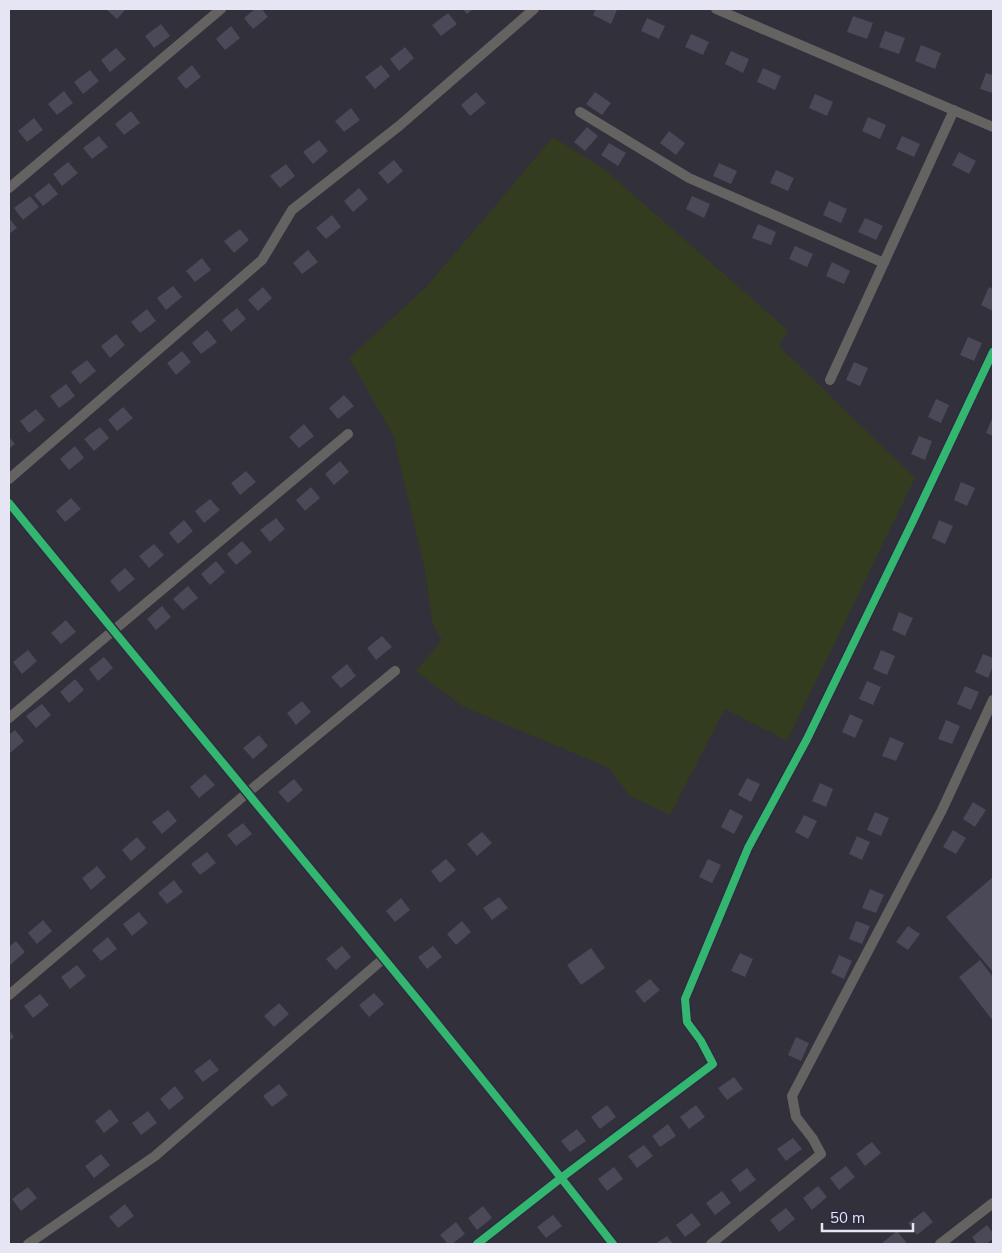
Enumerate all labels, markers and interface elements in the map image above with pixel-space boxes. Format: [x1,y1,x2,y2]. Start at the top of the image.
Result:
scale bar [822,1200,913,1232]
text: 50 m [830,1208,865,1227]

